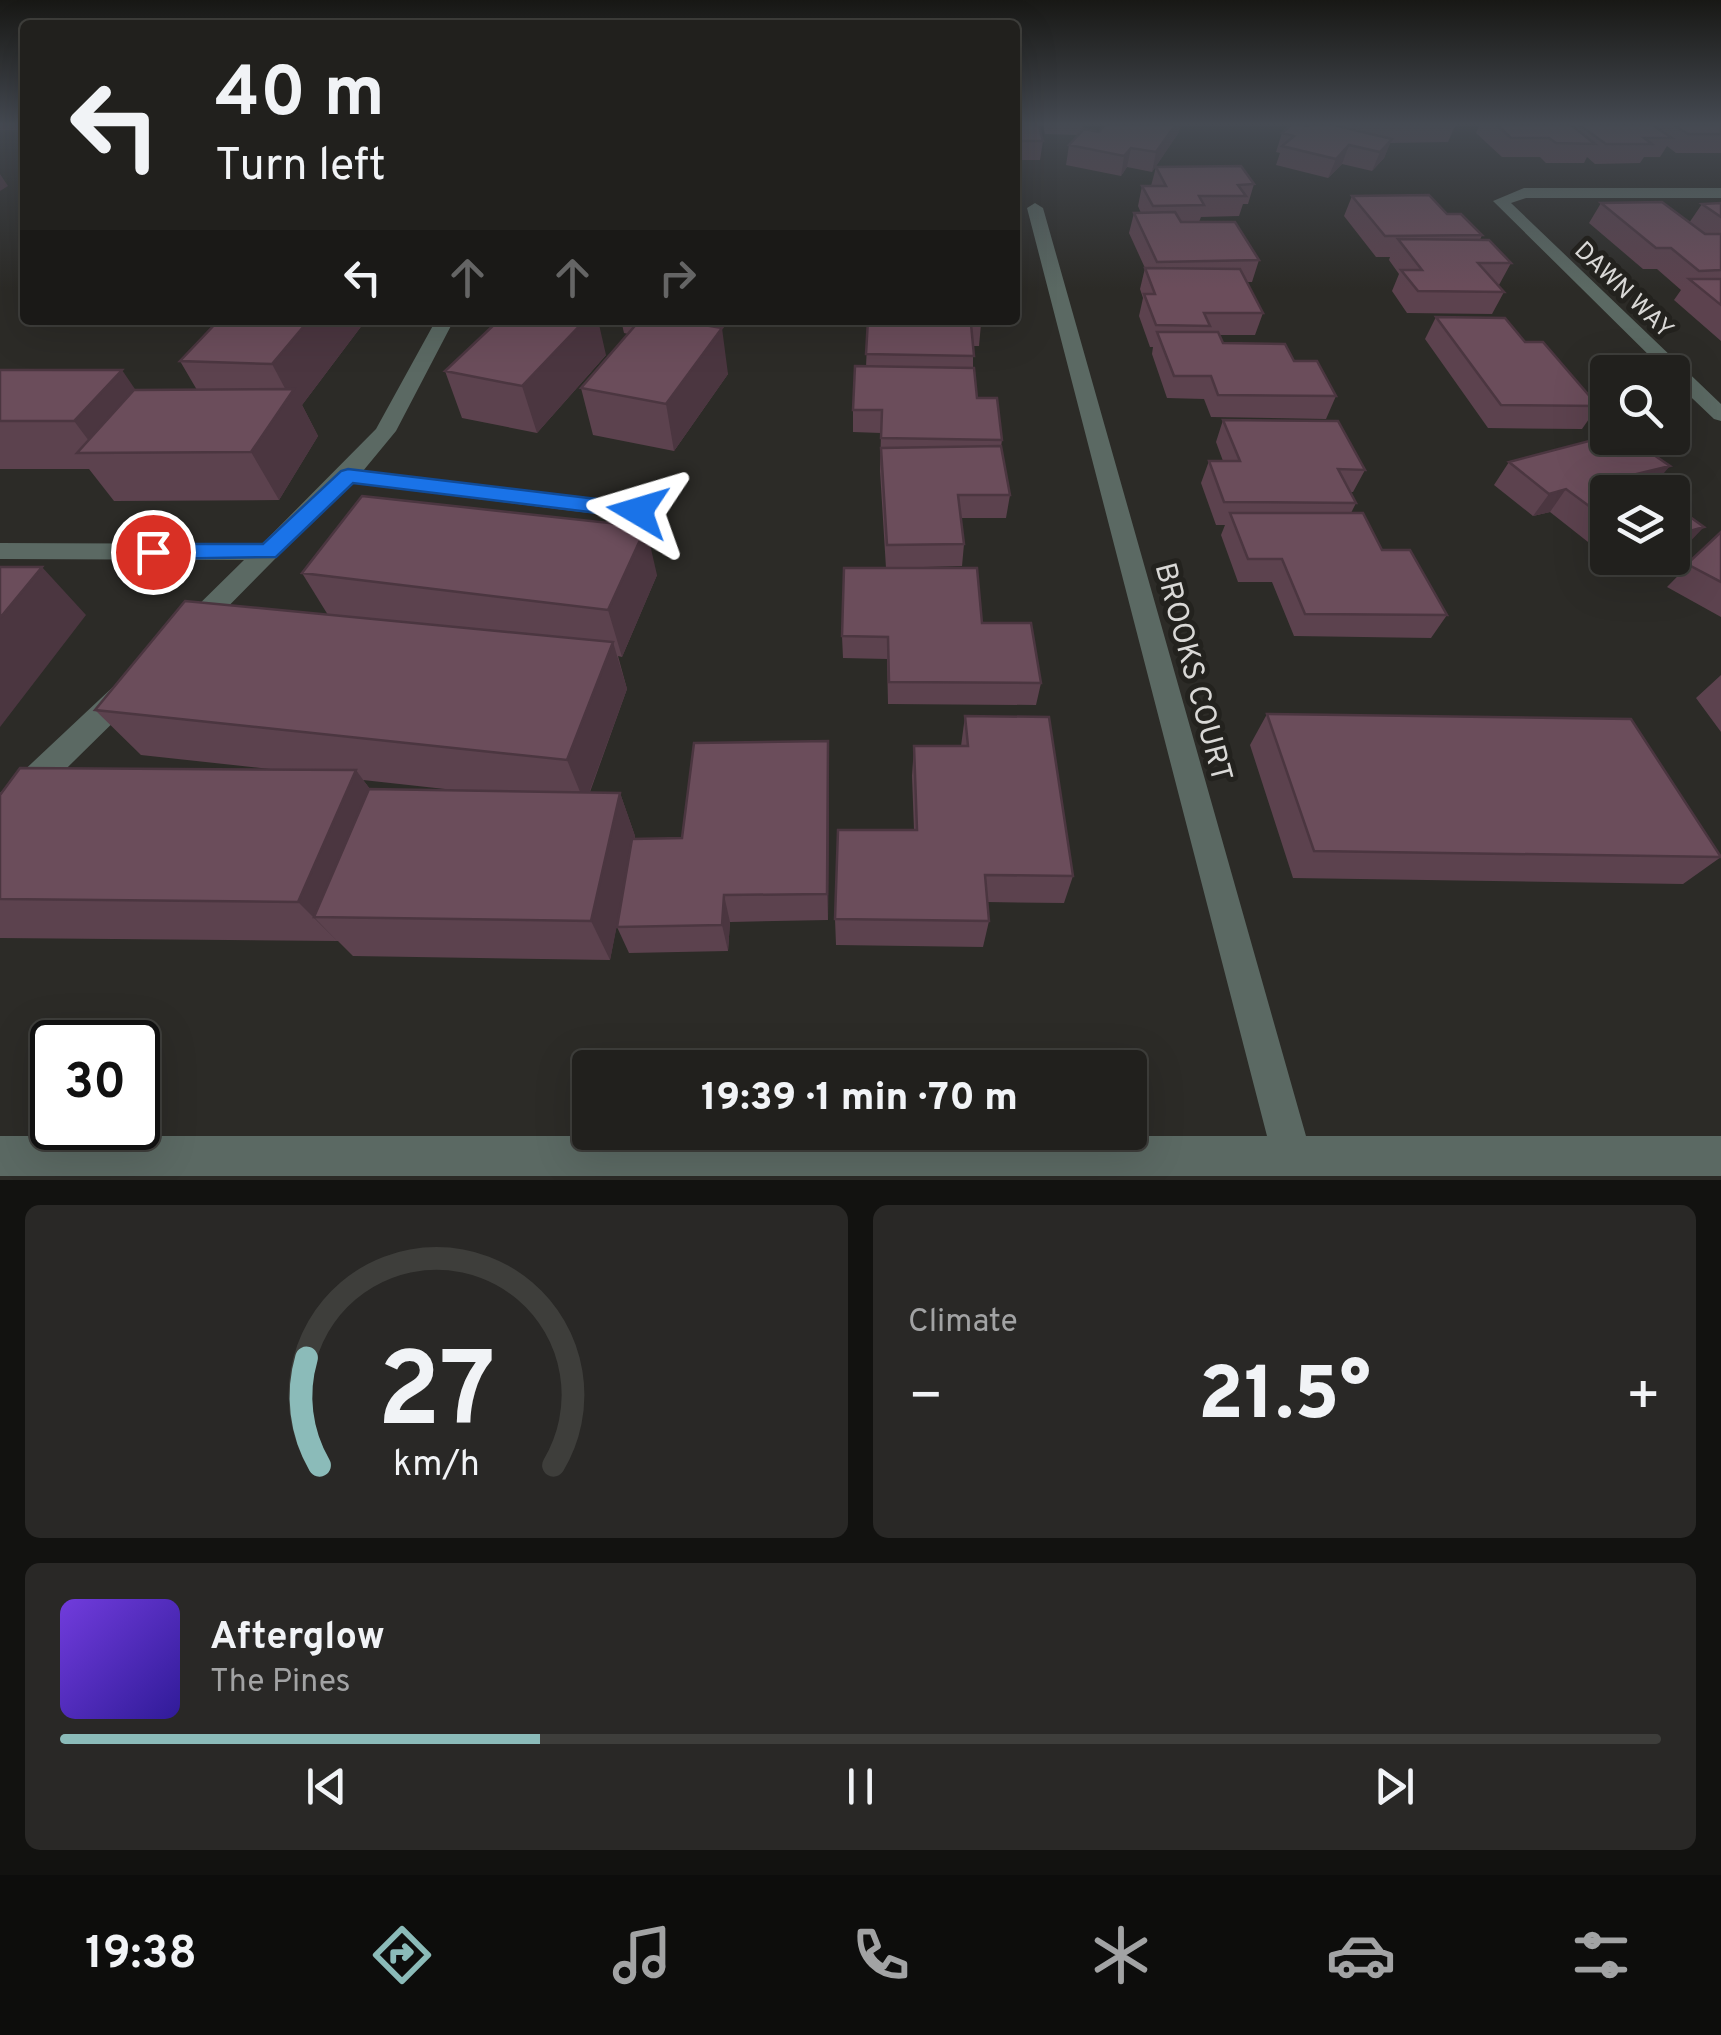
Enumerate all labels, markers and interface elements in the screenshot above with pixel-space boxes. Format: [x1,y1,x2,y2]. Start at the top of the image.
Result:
text: 40 m [215,52,385,141]
icon: left [50,60,180,190]
text: Turn left [215,139,386,196]
street label: DAWN WAY [1566,236,1679,347]
icon: left [335,250,390,305]
icon: ahead [440,250,495,305]
icon: ahead [545,250,600,305]
icon: right [650,250,705,305]
map controls [1590,355,1690,575]
button: search [1590,355,1690,455]
position arrow [586,459,690,563]
button: layers [1590,475,1690,575]
pin [111,510,196,595]
icon: arrive [126,525,181,580]
street label: BROOKS COURT [1145,559,1239,786]
speed limit sign: 30 [30,1020,160,1150]
text: 19:39 · 1 min · 70 m [701,1075,1018,1124]
text: Climate [908,1303,1018,1343]
text: 27 [377,1331,496,1463]
text: 21.5° [1198,1351,1371,1446]
text: − [908,1364,943,1434]
text: + [1626,1364,1661,1434]
text: km/h [393,1443,480,1489]
text: Afterglow [210,1614,385,1663]
text: The Pines [210,1663,351,1703]
icon: previous [299,1759,354,1814]
icon: pause [833,1759,888,1814]
icon: next [1367,1759,1422,1814]
icon: directions [367,1920,437,1990]
icon: music [607,1920,677,1990]
icon: phone [846,1920,916,1990]
icon: climate [1086,1920,1156,1990]
icon: car [1326,1920,1396,1990]
icon: filters [1566,1920,1636,1990]
text: 19:38 [85,1927,197,1984]

